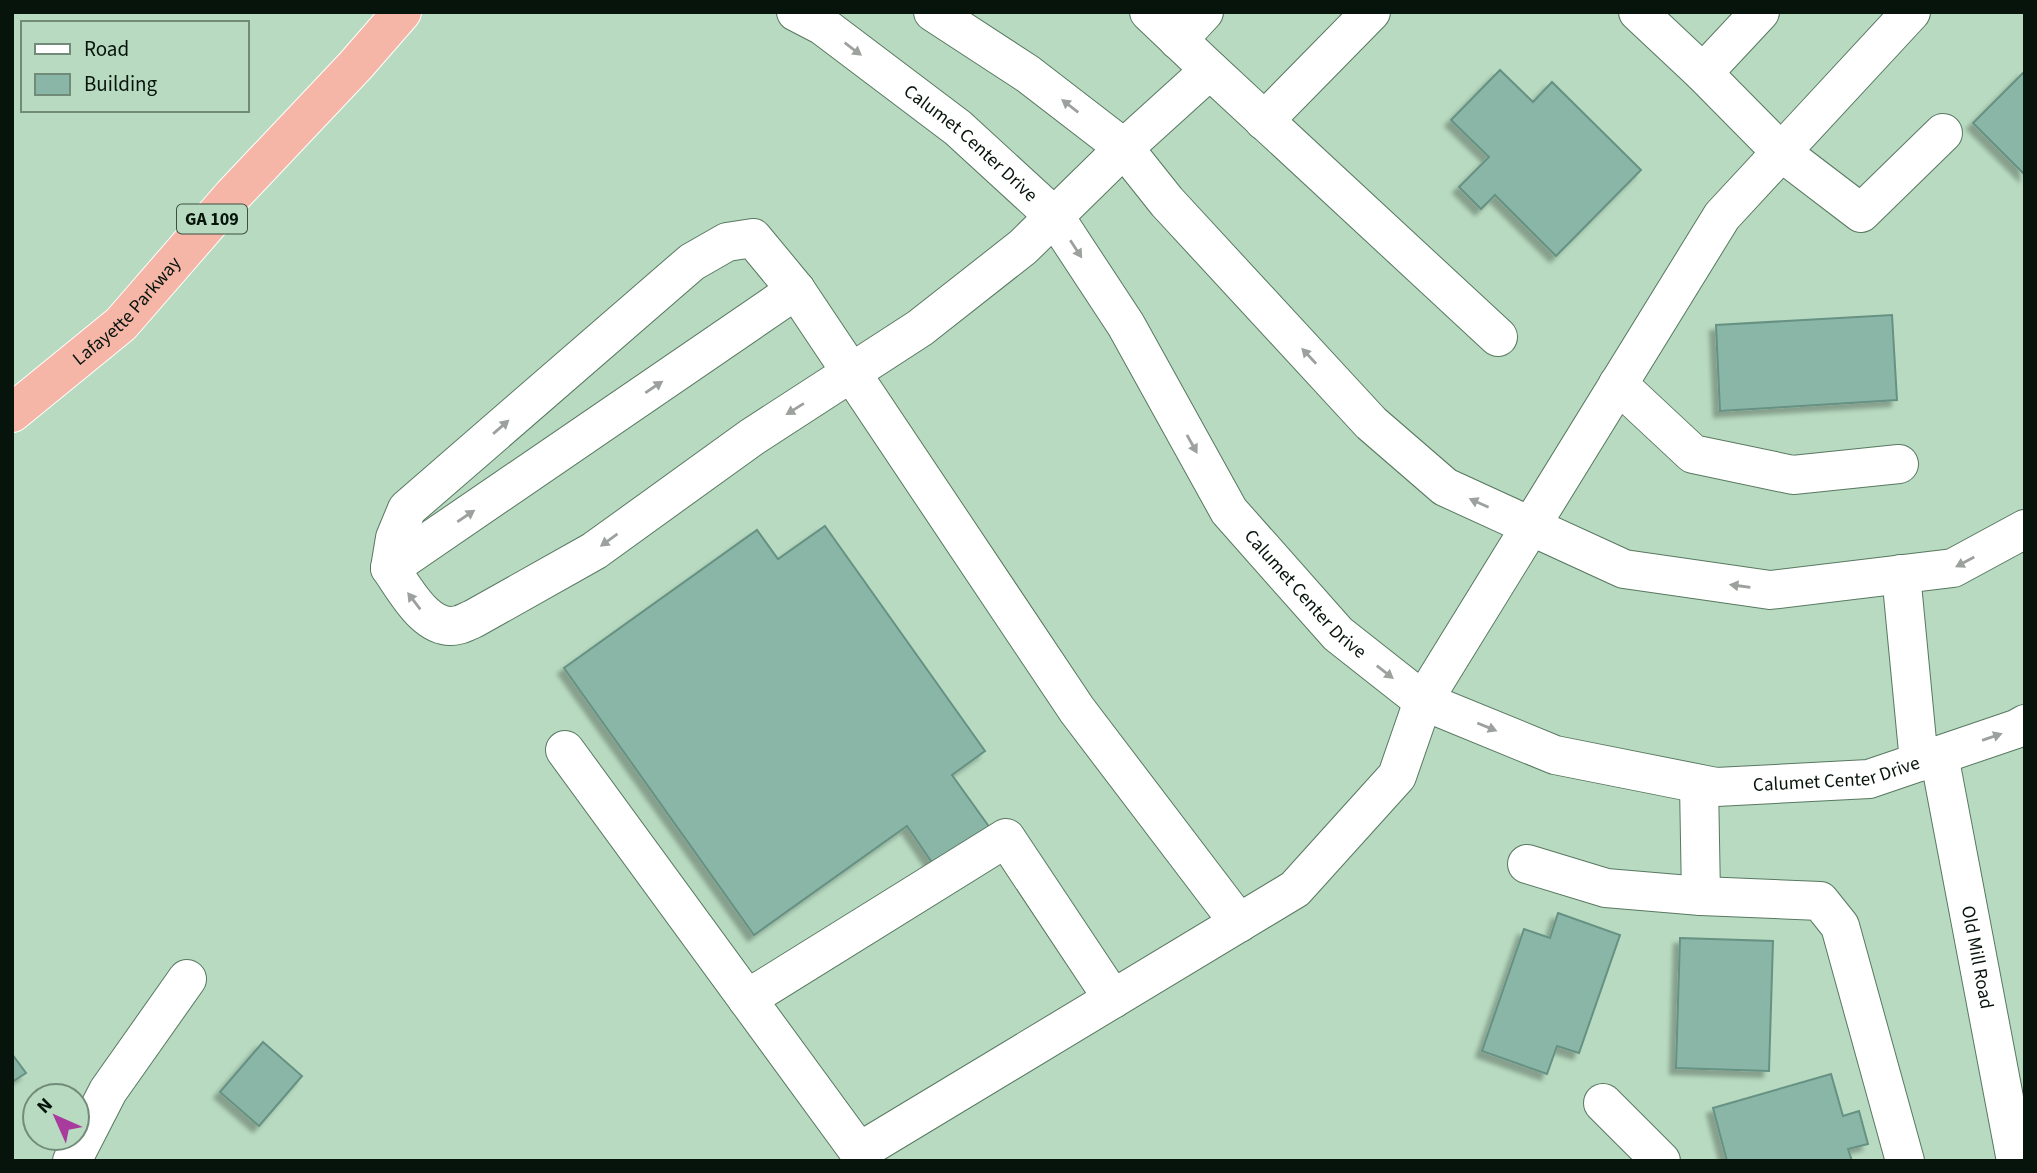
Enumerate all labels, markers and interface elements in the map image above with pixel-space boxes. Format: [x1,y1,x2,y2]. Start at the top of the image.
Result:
legend [21,21,248,112]
text: Road [84,34,129,64]
one-way arrow [844,42,862,57]
text: Building [84,69,158,99]
street label: Calumet Center Drive [898,78,1044,208]
one-way arrow [1061,99,1079,114]
road number: GA 109 [177,204,247,233]
one-way arrow [1070,239,1083,259]
street label: Lafayette Parkway [67,250,187,372]
one-way arrow [1301,348,1317,365]
one-way arrow [645,380,663,394]
one-way arrow [786,403,805,416]
one-way arrow [492,419,510,435]
one-way arrow [1186,435,1198,454]
one-way arrow [1469,497,1490,508]
one-way arrow [457,510,476,523]
street label: Calumet Center Drive [1238,523,1372,665]
one-way arrow [600,533,618,547]
one-way arrow [1955,556,1974,568]
one-way arrow [1729,580,1751,591]
one-way arrow [408,592,422,610]
one-way arrow [1376,664,1394,679]
one-way arrow [1476,722,1497,733]
one-way arrow [1982,731,2003,742]
street label: Calumet Center Drive [1752,749,1923,799]
street label: Old Mill Road [1954,903,2000,1011]
north arrow [21,1082,91,1152]
text: N [31,1092,59,1120]

